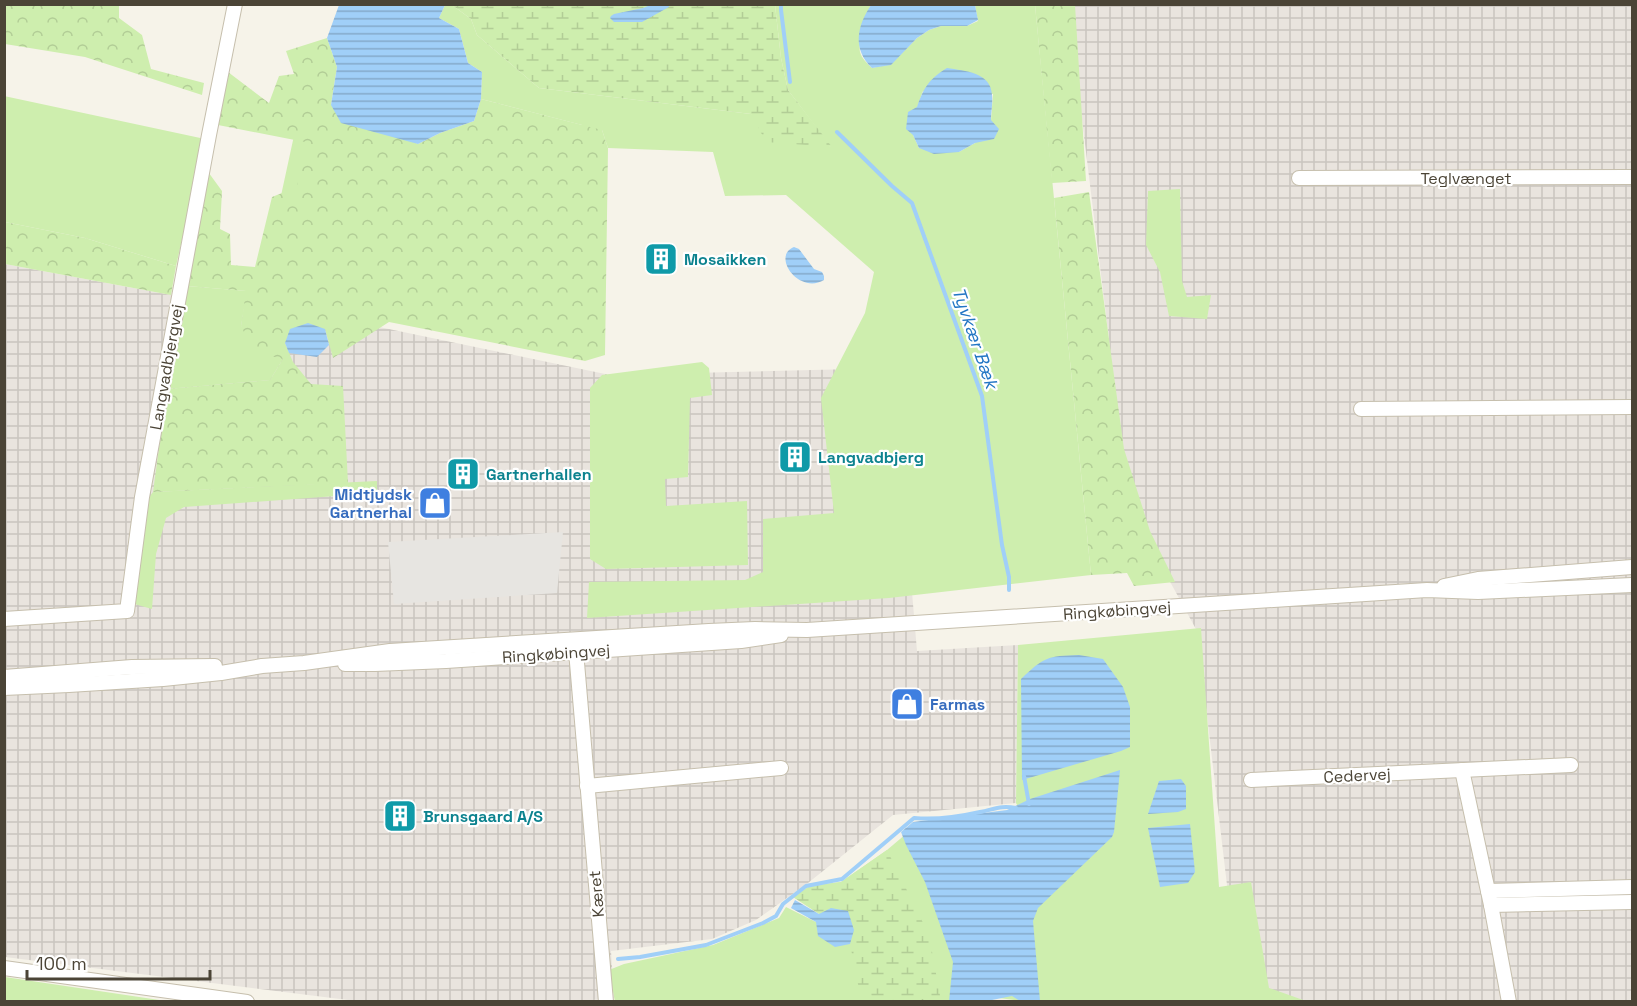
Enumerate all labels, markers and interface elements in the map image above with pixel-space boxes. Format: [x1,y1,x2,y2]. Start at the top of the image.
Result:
street label: Teglvænget [1420,168,1512,189]
building icon: Mosaikken [643,241,679,277]
place label: Mosaikken [684,249,766,270]
water label: Tyvkær Bæk [947,284,1004,394]
street label: Langvadbjergvej [145,303,188,432]
building icon: Langvadbjerg [777,439,813,475]
place label: Langvadbjerg [818,447,924,468]
building icon: Gartnerhallen [445,456,481,492]
place label: Gartnerhallen [486,464,592,485]
place label: Midtjydsk Gartnerhal [330,484,412,523]
shop icon: Midtjydsk Gartnerhal [417,485,453,521]
street label: Ringkøbingvej [1062,596,1172,625]
street label: Ringkøbingvej [501,639,611,668]
shop icon: Farmas [889,686,925,722]
place label: Farmas [930,694,985,715]
street label: Cedervej [1323,763,1391,788]
building icon: Brunsgaard A/S [382,798,418,834]
place label: Brunsgaard A/S [423,806,543,827]
street label: Kæret [584,870,609,918]
scale bar [27,943,210,981]
text: 100 m [36,952,87,975]

